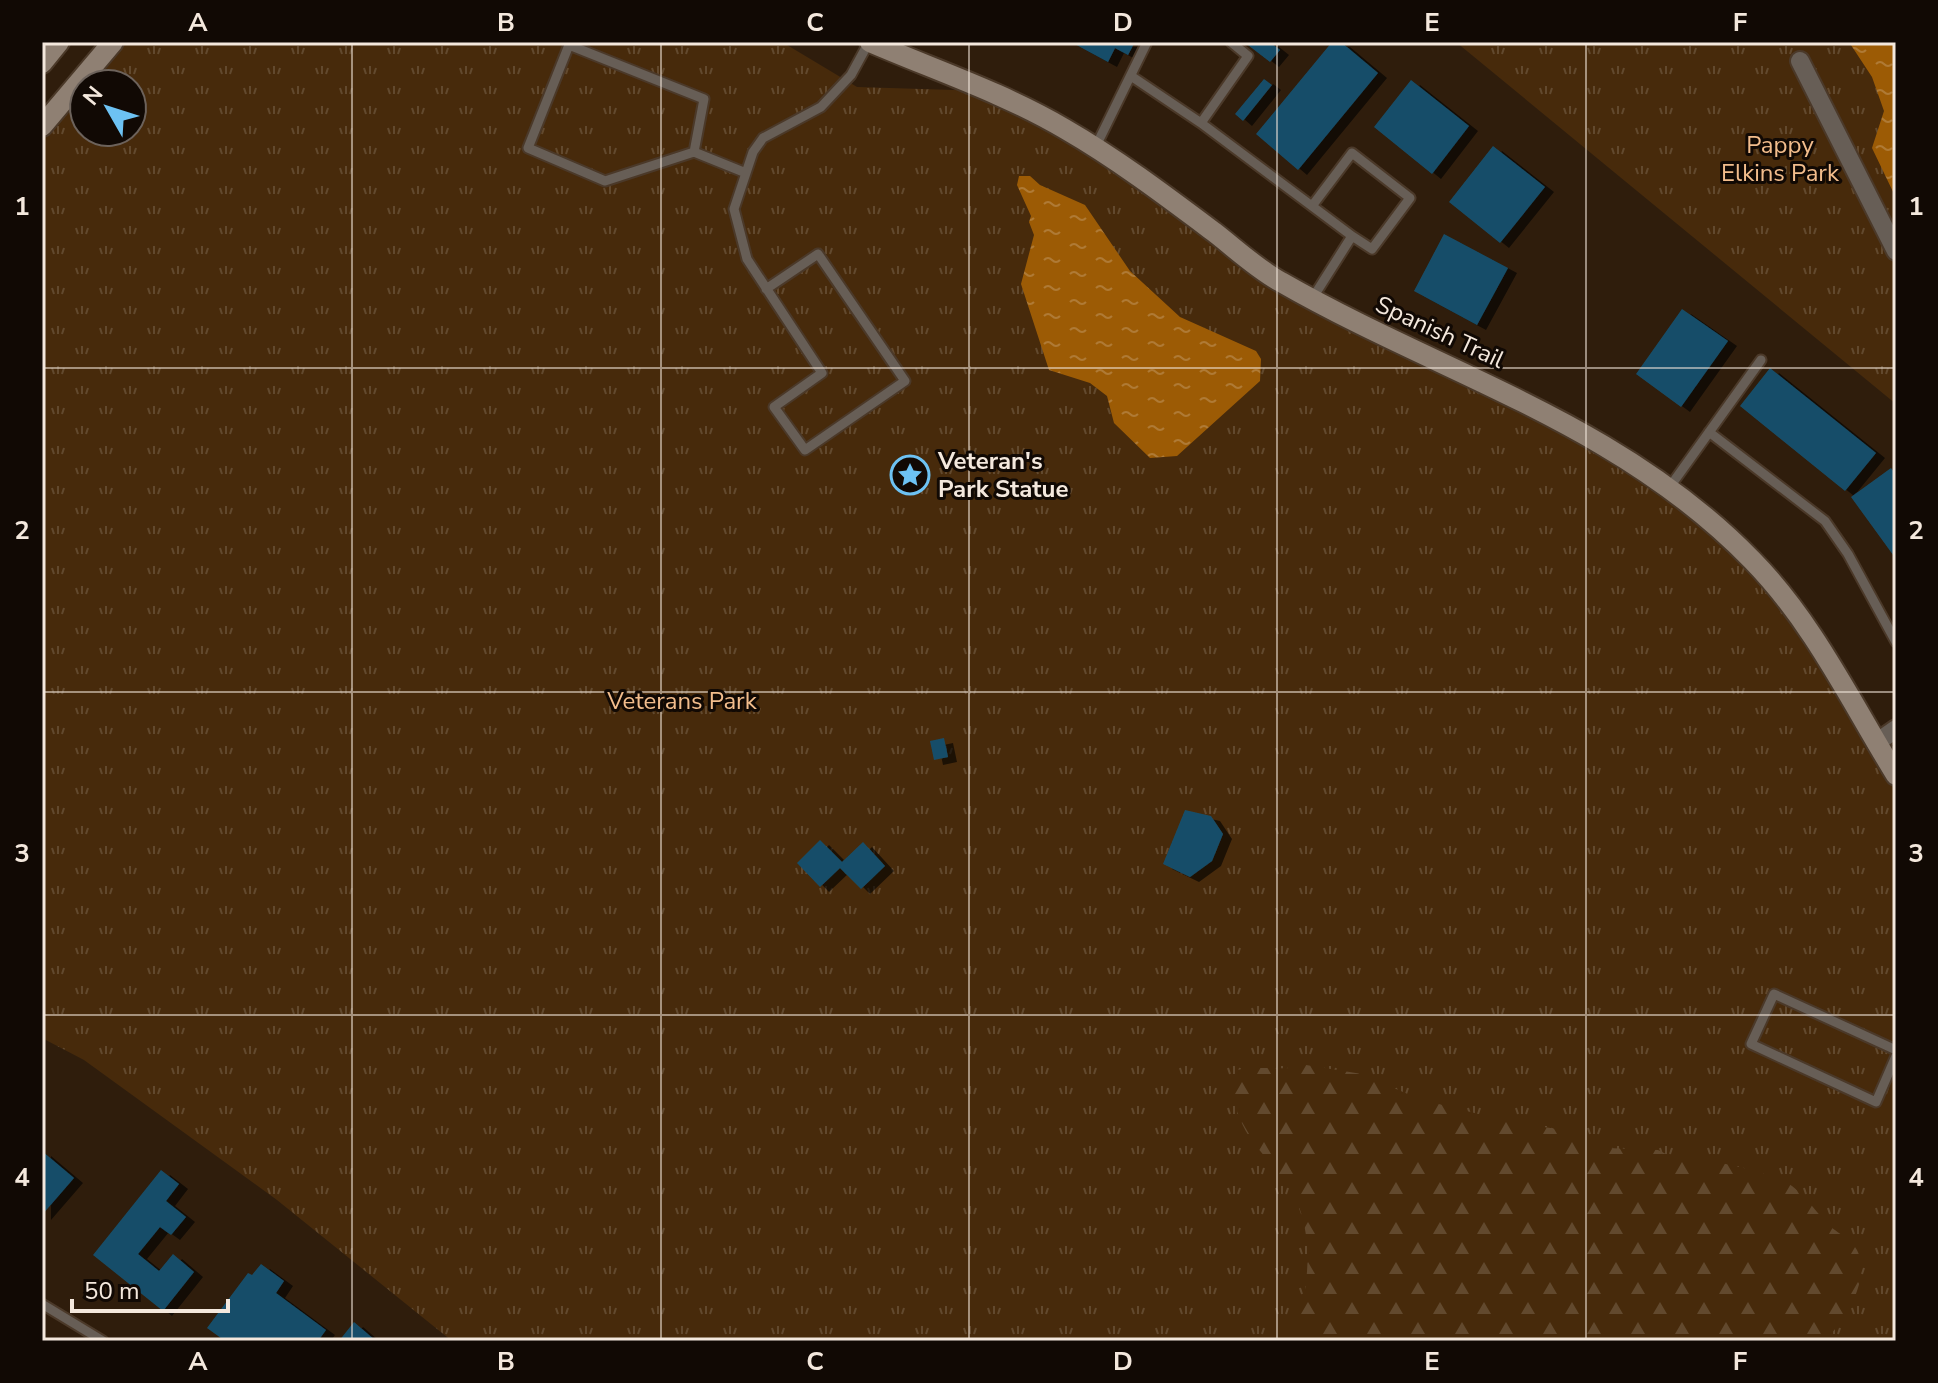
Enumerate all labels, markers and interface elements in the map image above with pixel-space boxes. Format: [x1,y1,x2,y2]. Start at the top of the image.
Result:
text: A [188,5,208,40]
text: B [497,5,515,40]
text: C [806,5,824,40]
text: D [1113,5,1133,40]
text: E [1424,5,1440,40]
text: F [1733,5,1747,40]
north arrow [68,68,148,148]
text: N [76,80,110,112]
park label: Pappy Elkins Park [1721,129,1840,189]
text: 1 [14,189,30,224]
text: 1 [1908,189,1924,224]
street label: Spanish Trail [1370,288,1510,376]
place label: Veteran's Park Statue [937,445,1068,505]
place icon: Veteran's Park Statue [889,454,931,496]
text: 2 [14,513,30,548]
text: 2 [1908,513,1924,548]
park label: Veterans Park [606,685,758,717]
text: 3 [14,836,30,871]
text: 3 [1908,836,1924,871]
text: 4 [14,1160,30,1195]
text: 4 [1908,1160,1924,1195]
scale bar [72,1263,228,1313]
text: 50 m [84,1275,140,1307]
text: A [188,1344,208,1379]
text: B [497,1344,515,1379]
text: C [806,1344,824,1379]
text: D [1113,1344,1133,1379]
text: E [1424,1344,1440,1379]
text: F [1733,1344,1747,1379]

